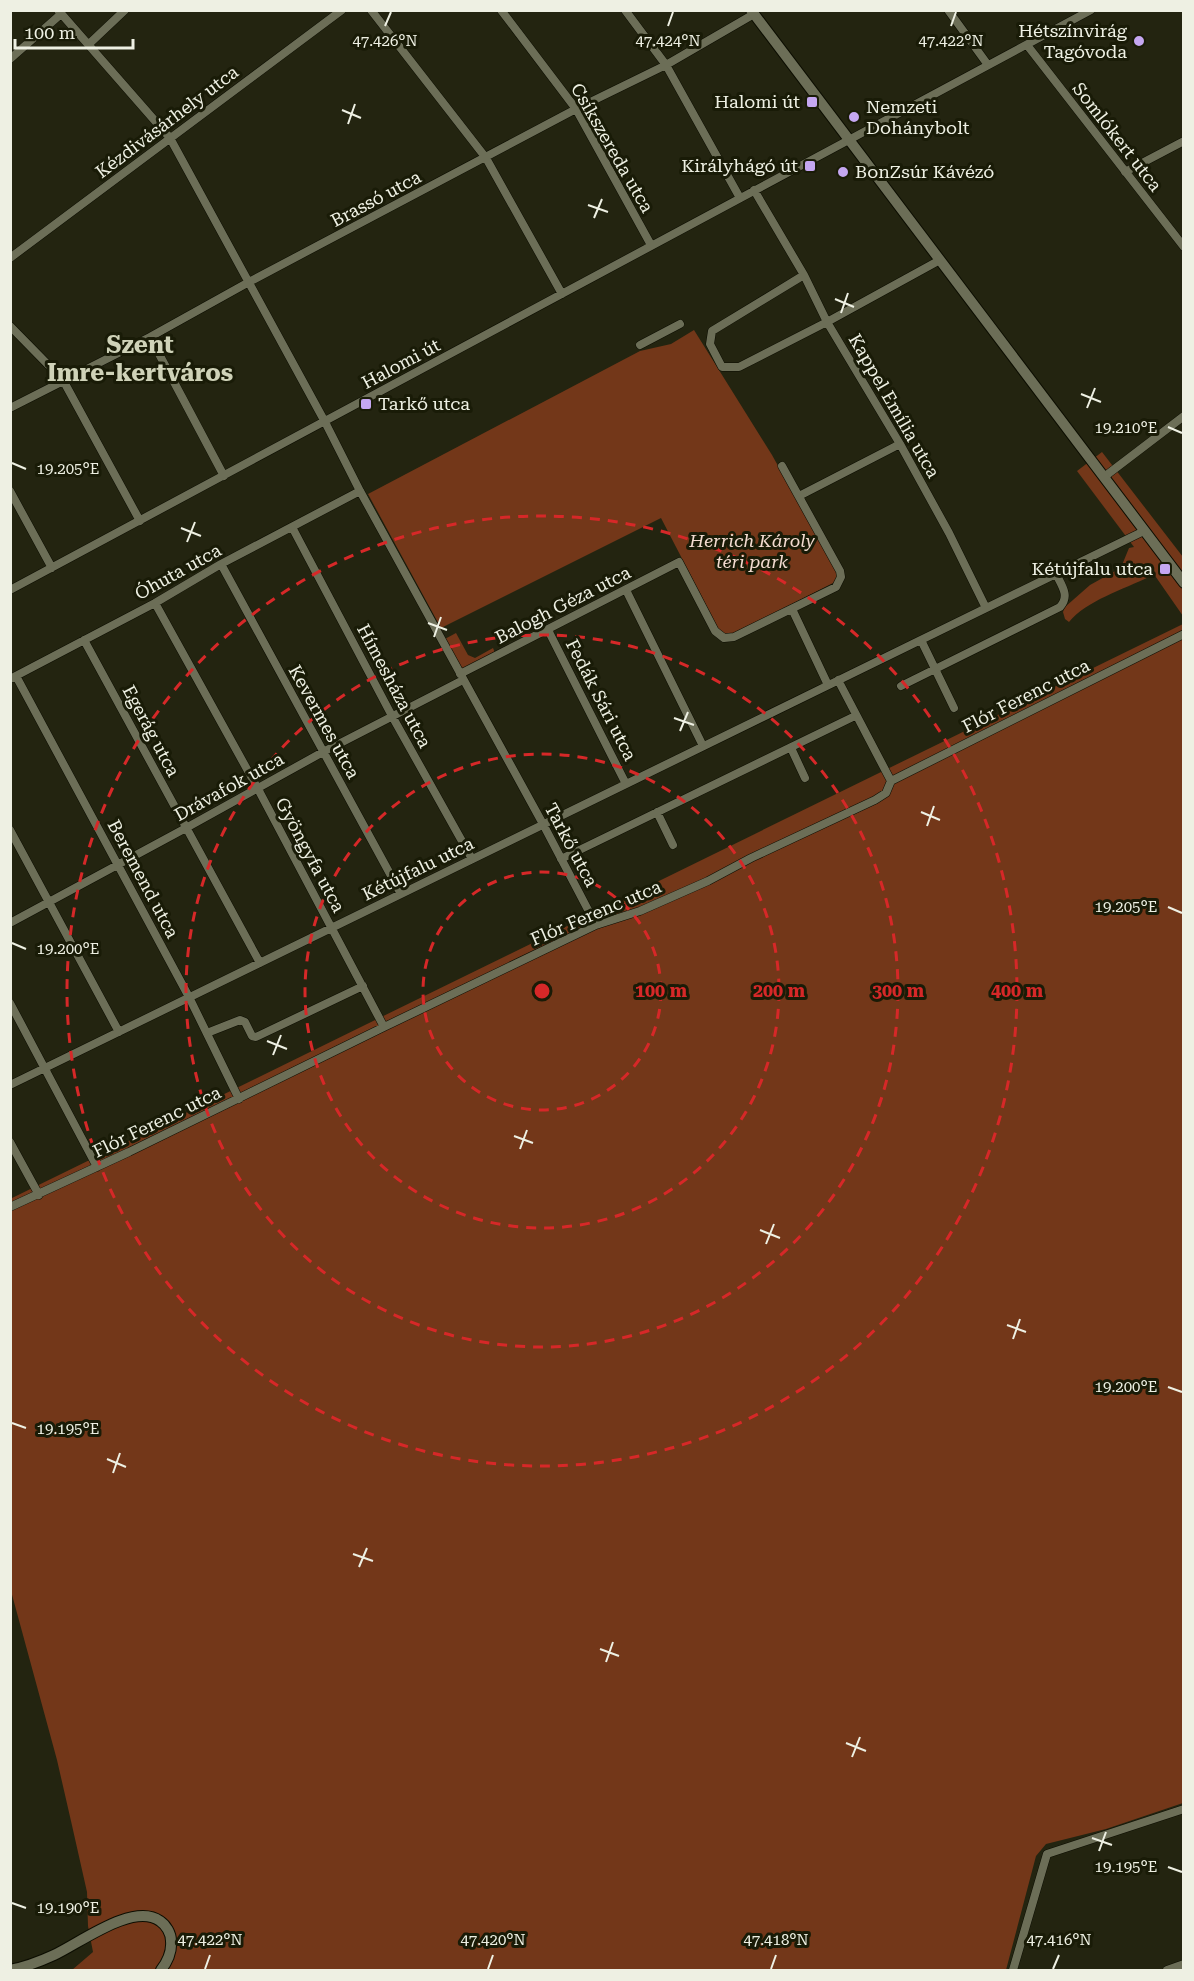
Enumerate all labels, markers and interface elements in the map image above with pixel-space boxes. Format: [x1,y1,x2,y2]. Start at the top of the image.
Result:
scale bar [15,12,134,50]
place label: Hétszínvirág Tagóvoda [1018,20,1128,62]
text: 100 m [24,22,75,43]
text: 47.426°N [352,32,418,50]
text: 47.424°N [635,32,701,50]
text: 47.422°N [918,32,984,50]
marker: Hétszínvirág Tagóvoda [1132,34,1146,48]
street label: Kézdivásárhely utca [91,61,242,182]
street label: Somlókert utca [1068,78,1167,196]
street label: Csíkszereda utca [567,79,658,216]
place label: Halomi út [714,91,800,112]
marker: Halomi út [805,95,819,109]
place label: Nemzeti Dohánybolt [866,96,970,138]
marker: Nemzeti Dohánybolt [847,110,861,124]
place label: Királyhágó út [681,155,798,176]
marker: Királyhágó út [803,159,817,173]
place label: BonZsúr Kávézó [855,161,994,182]
marker: BonZsúr Kávézó [836,165,850,179]
street label: Brassó utca [327,166,425,231]
street label: Kappel Emília utca [845,330,944,482]
district label: Szent Imre-kertváros [47,331,233,387]
street label: Halomi út [358,334,444,393]
place label: Tarkő utca [378,393,470,414]
marker: Tarkő utca [359,397,373,411]
text: 19.210°E [1095,419,1157,437]
text: 19.205°E [37,460,99,478]
park label: Herrich Károly téri park [688,530,816,572]
street label: Óhuta utca [131,539,225,604]
place label: Kétújfalu utca [1032,558,1153,579]
street label: Balogh Géza utca [492,561,634,648]
marker: Kétújfalu utca [1158,562,1172,576]
street label: Hímesháza utca [353,620,436,752]
street label: Fedák Sári utca [562,636,641,764]
street label: Flór Ferenc utca [959,654,1093,737]
street label: Kevermes utca [285,661,364,782]
street label: Egerág utca [119,681,184,780]
street label: Drávafok utca [170,748,287,825]
street label: Gyöngyfa utca [271,794,350,916]
street label: Tarkő utca [541,799,602,891]
street label: Beremend utca [103,816,184,942]
street label: Kétújfalu utca [359,832,477,905]
street label: Flór Ferenc utca [527,875,665,950]
text: 19.205°E [1095,898,1157,916]
text: 19.200°E [37,940,99,958]
text: 100 m [635,980,688,1001]
text: 200 m [753,980,806,1001]
text: 300 m [872,980,925,1001]
text: 400 m [991,980,1044,1001]
centre of rings [532,981,552,1001]
street label: Flór Ferenc utca [89,1081,225,1162]
text: 19.200°E [1095,1378,1157,1396]
text: 19.195°E [37,1420,99,1438]
text: 19.195°E [1095,1858,1157,1876]
text: 19.190°E [37,1899,99,1917]
text: 47.422°N [177,1931,243,1949]
text: 47.420°N [460,1931,526,1949]
text: 47.418°N [743,1931,809,1949]
text: 47.416°N [1026,1931,1092,1949]

